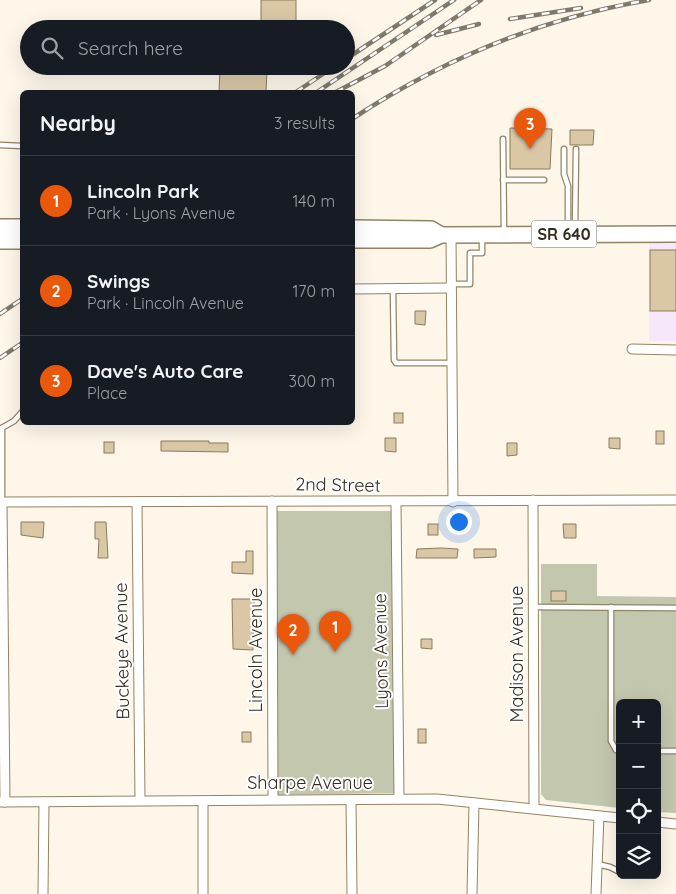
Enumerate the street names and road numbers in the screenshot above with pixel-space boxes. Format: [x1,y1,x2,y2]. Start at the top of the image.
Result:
road number: SR 640 [532,220,596,248]
street label: 2nd Street [295,472,381,497]
street label: Buckeye Avenue [109,582,134,720]
street label: Madison Avenue [505,586,528,722]
street label: Lincoln Avenue [244,587,267,713]
street label: Lyons Avenue [368,593,393,709]
street label: Sharpe Avenue [247,771,373,794]

